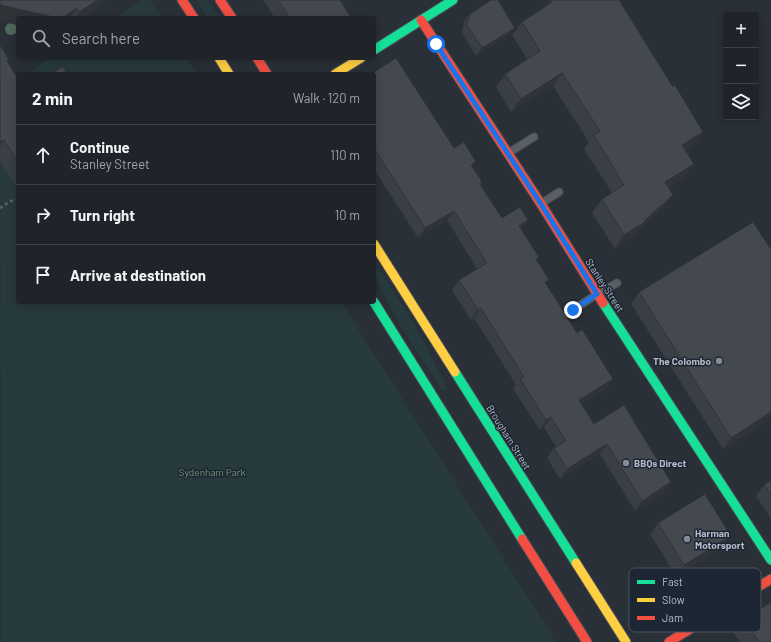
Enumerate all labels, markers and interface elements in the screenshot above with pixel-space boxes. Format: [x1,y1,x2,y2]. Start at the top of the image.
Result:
map controls [723,12,759,120]
button: + [723,12,759,48]
search box [16,16,376,60]
icon: search [30,27,52,49]
text: Search here [62,29,140,47]
route start [427,35,445,53]
button: − [723,48,759,84]
button: layers [723,84,759,120]
text: 2 min [32,88,73,108]
text: Walk · 120 m [293,90,360,106]
text: Continue [70,138,130,156]
icon: ahead [32,144,54,166]
text: 110 m [330,147,360,163]
text: Stanley Street [70,156,150,172]
icon: right [32,204,54,226]
text: Turn right [70,206,135,224]
text: 10 m [335,207,360,223]
street label: Stanley Street [583,256,627,314]
icon: arrive [32,264,54,286]
text: Arrive at destination [70,266,206,284]
route end [564,301,582,319]
place label: The Colombo [653,355,711,367]
marker: The Colombo [714,356,724,366]
street label: Brougham Street [484,402,534,472]
place label: BBQs Direct [634,457,687,469]
marker: BBQs Direct [621,458,631,468]
park label: Sydenham Park [179,466,245,478]
place label: Harman Motorsport [695,527,745,551]
marker: Harman Motorsport [682,534,692,544]
legend [629,568,761,632]
text: Fast [662,575,683,588]
text: Slow [662,593,685,606]
text: Jam [662,611,683,624]

